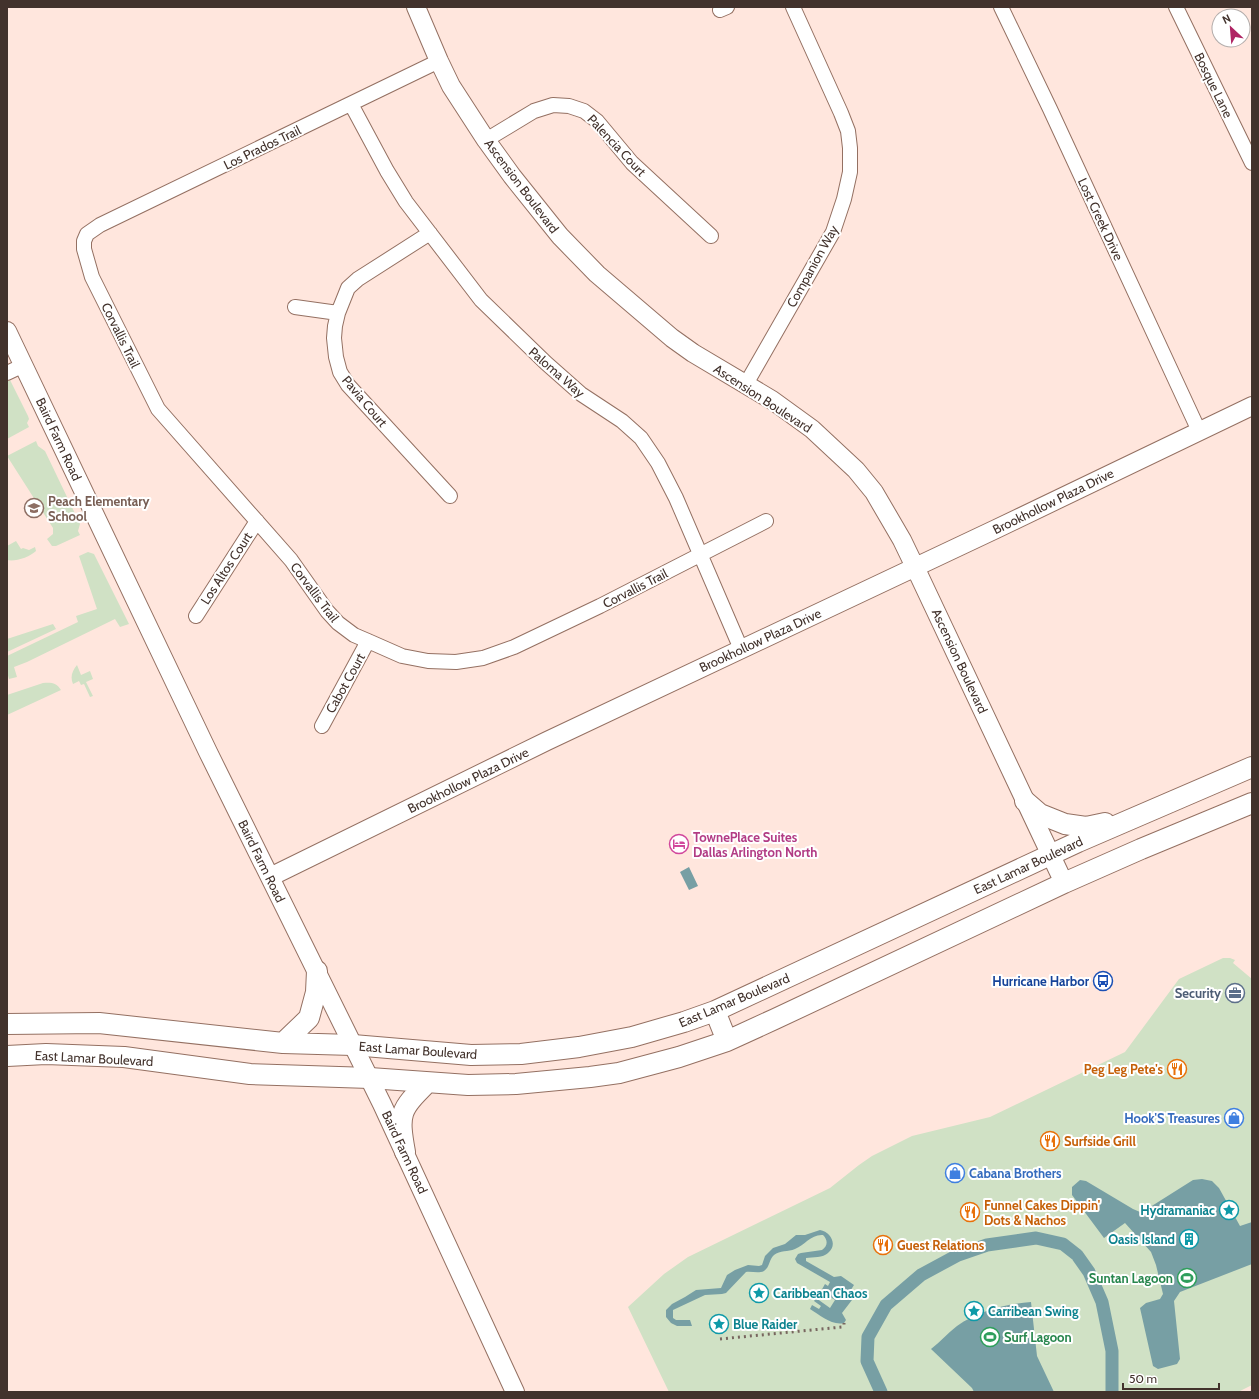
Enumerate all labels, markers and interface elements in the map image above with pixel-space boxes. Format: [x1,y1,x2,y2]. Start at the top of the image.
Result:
north arrow [1211,8,1251,48]
text: N [1220,11,1233,27]
street label: Bosque Lane [1191,50,1237,121]
street label: Palencia Court [584,111,650,180]
street label: Los Prados Trail [221,121,303,173]
street label: Ascension Boulevard [481,136,563,236]
street label: Lost Creek Drive [1075,175,1127,263]
street label: Companion Way [783,222,841,310]
street label: Corvallis Trail [98,300,144,370]
street label: Paloma Way [526,343,588,401]
street label: Ascension Boulevard [711,360,815,436]
street label: Pavia Court [339,372,391,430]
street label: Baird Farm Road [33,395,85,483]
street label: Brookhollow Plaza Drive [990,465,1116,537]
place label: Peach Elementary School [48,493,150,524]
school or university icon: Peach Elementary School [23,497,45,519]
street label: Los Altos Court [197,528,256,607]
street label: Corvallis Trail [287,559,343,625]
street label: Corvallis Trail [600,565,670,611]
street label: Brookhollow Plaza Drive [697,605,824,675]
street label: Ascension Boulevard [929,606,991,716]
street label: Cabot Court [322,650,368,716]
street label: Brookhollow Plaza Drive [405,744,531,816]
street label: Baird Farm Road [235,817,289,905]
place label: TownePlace Suites Dallas Arlington North [693,829,817,860]
hotel icon: TownePlace Suites Dallas Arlington North [668,833,690,855]
street label: East Lamar Boulevard [971,833,1085,897]
street label: East Lamar Boulevard [676,969,792,1031]
bus stop icon: Hurricane Harbor [1092,970,1114,992]
place label: Hurricane Harbor [992,973,1090,989]
office icon: Security [1224,982,1246,1004]
place label: Security [1175,985,1221,1001]
street label: East Lamar Boulevard [358,1038,478,1062]
street label: East Lamar Boulevard [34,1047,154,1069]
restaurant icon: Peg Leg Pete's [1166,1058,1188,1080]
place label: Peg Leg Pete's [1084,1061,1163,1077]
shop icon: Hook'S Treasures [1223,1107,1245,1129]
street label: Baird Farm Road [379,1108,431,1196]
place label: Hook'S Treasures [1124,1110,1220,1126]
restaurant icon: Surfside Grill [1039,1130,1061,1152]
place label: Surfside Grill [1064,1133,1136,1149]
shop icon: Cabana Brothers [944,1162,966,1184]
place label: Cabana Brothers [969,1165,1062,1181]
place label: Funnel Cakes Dippin' Dots & Nachos [984,1197,1100,1228]
place icon: Hydramaniac [1218,1199,1240,1221]
restaurant icon: Funnel Cakes Dippin' Dots & Nachos [959,1201,981,1223]
place label: Hydramaniac [1140,1202,1215,1218]
building icon: Oasis Island [1178,1228,1200,1250]
place label: Oasis Island [1108,1231,1175,1247]
restaurant icon: Guest Relations [872,1234,894,1256]
place label: Guest Relations [897,1237,985,1253]
sports icon: Suntan Lagoon [1176,1267,1198,1289]
place label: Suntan Lagoon [1089,1270,1173,1286]
place icon: Caribbean Chaos [748,1282,770,1304]
place label: Caribbean Chaos [773,1285,868,1301]
place icon: Carribean Swing [963,1300,985,1322]
place label: Carribean Swing [988,1303,1079,1319]
place icon: Blue Raider [708,1313,730,1335]
place label: Blue Raider [733,1316,798,1332]
sports icon: Surf Lagoon [979,1326,1001,1348]
place label: Surf Lagoon [1004,1329,1072,1345]
scale bar [1123,1365,1219,1391]
text: 50 m [1129,1371,1157,1386]

